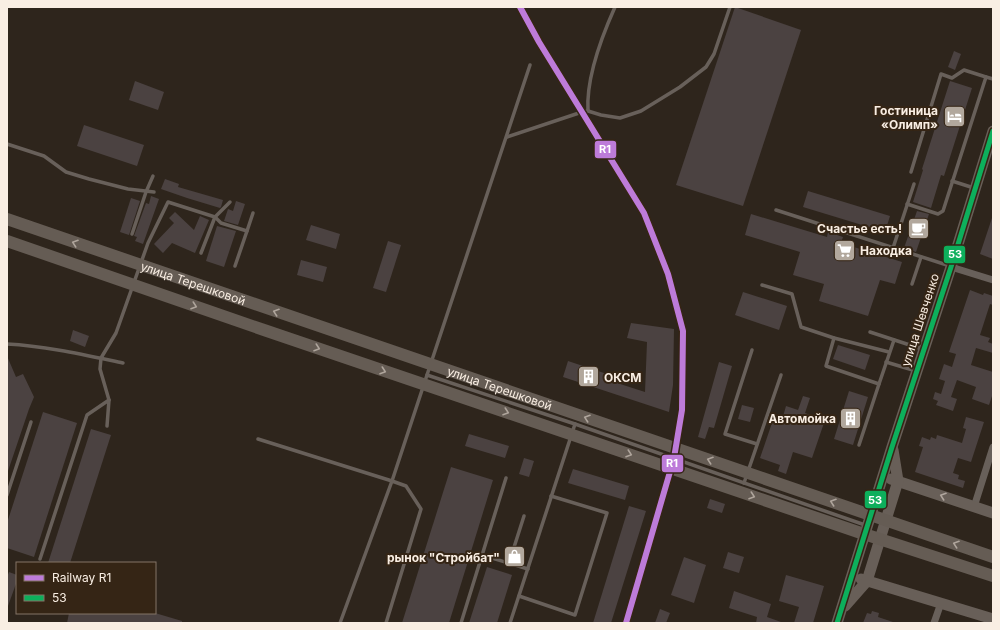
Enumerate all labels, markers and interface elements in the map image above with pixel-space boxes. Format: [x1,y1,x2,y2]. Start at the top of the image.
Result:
place label: Гостиница «Олимп» [874,103,938,132]
hotel icon: Гостиница «Олимп» [941,104,967,130]
line badge: R1 [594,140,617,159]
text: R1 [599,142,611,156]
cafe icon: Счастье есть! [905,215,931,241]
place label: Счастье есть! [817,221,902,236]
supermarket icon: Находка [832,237,858,263]
one-way arrow [72,239,79,247]
place label: Находка [860,243,912,258]
line badge: 53 [943,245,966,264]
text: 53 [948,247,962,261]
street label: улица Терешковой [139,258,248,308]
street label: улица Шевченко [898,271,942,369]
one-way arrow [191,302,198,310]
one-way arrow [273,308,280,316]
one-way arrow [314,344,321,352]
street label: улица Терешковой [445,363,554,413]
building icon: ОКСМ [576,364,602,390]
one-way arrow [379,366,386,374]
place label: ОКСМ [604,370,641,385]
building icon: Автомойка [838,405,864,431]
one-way arrow [502,408,509,416]
place label: Автомойка [768,411,836,426]
one-way arrow [584,414,591,423]
one-way arrow [625,450,632,458]
line badge: R1 [661,454,684,473]
text: R1 [666,456,678,470]
one-way arrow [707,457,714,465]
line badge: 53 [864,490,887,509]
one-way arrow [748,491,755,500]
text: 53 [868,493,882,507]
one-way arrow [939,493,946,501]
one-way arrow [830,499,837,507]
one-way arrow [953,541,960,549]
shop icon: рынок "Стройбат" [502,544,528,570]
place label: рынок "Стройбат" [387,550,500,565]
legend [16,562,156,614]
text: Railway R1 [52,570,111,585]
text: 53 [52,590,67,605]

